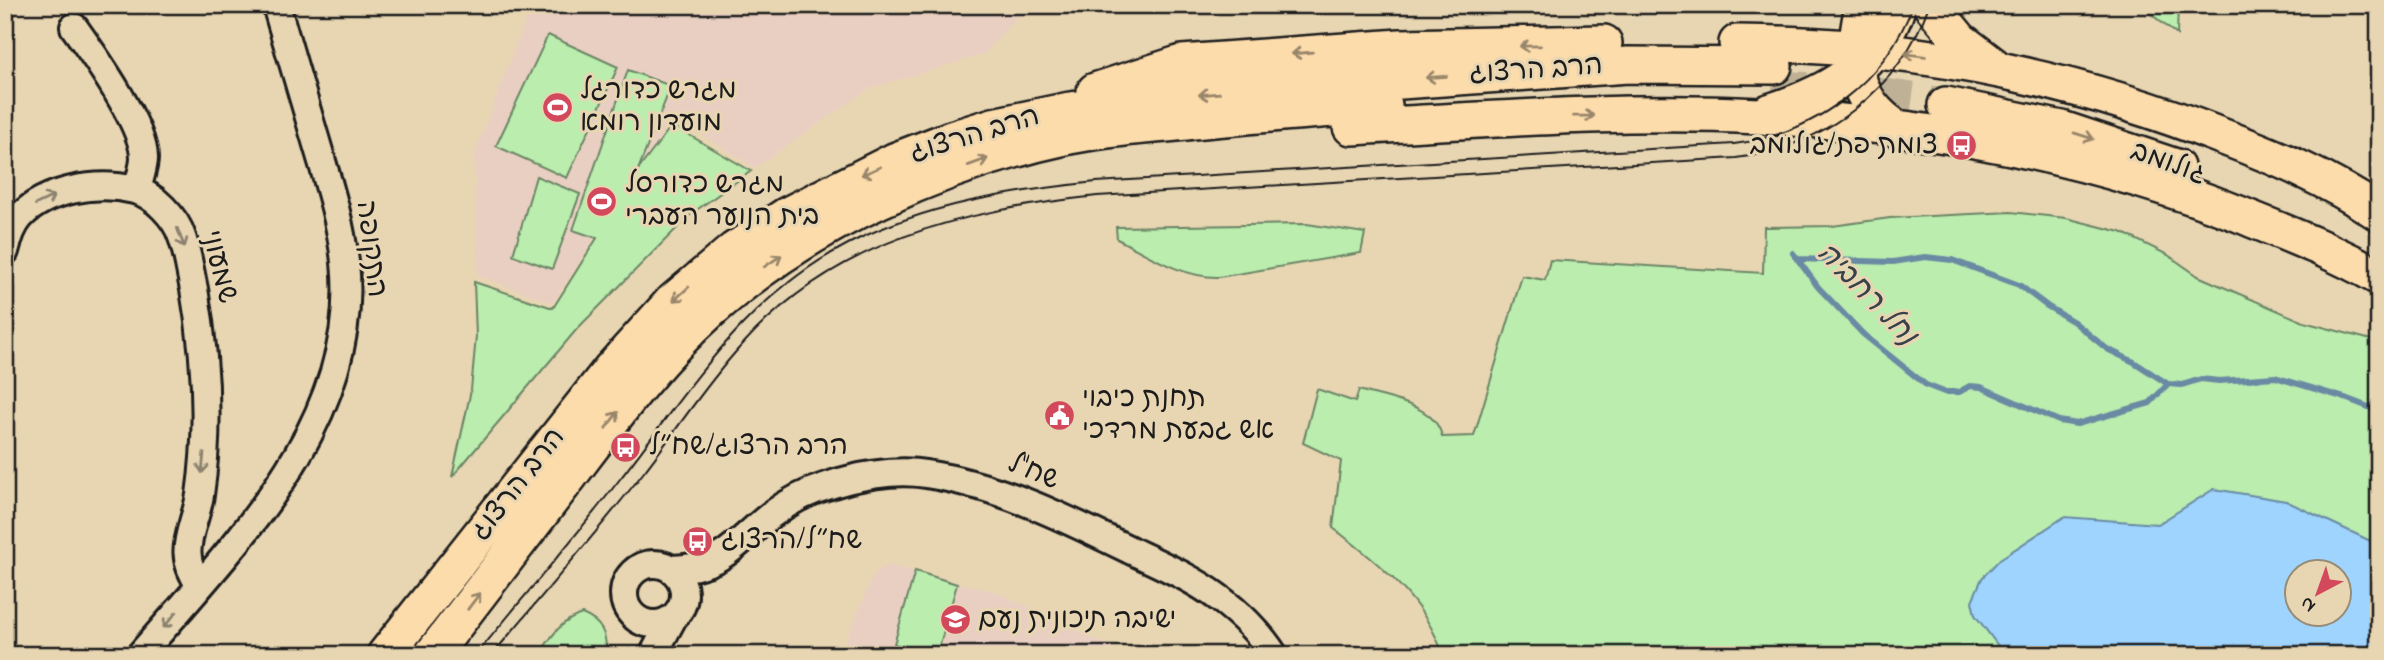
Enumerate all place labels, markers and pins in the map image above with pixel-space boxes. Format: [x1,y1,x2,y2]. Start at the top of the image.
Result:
place label: מגרש כדורגל מועדון רומא [580,71,737,144]
sports icon: מגרש כדורגל מועדון רומא [540,90,574,124]
place label: צומת פת/גולומב [1750,126,1938,167]
bus stop icon: צומת פת/גולומב [1944,129,1978,163]
place label: מגרש כדורסל בית הנוער העברי [625,165,819,238]
sports icon: מגרש כדורסל בית הנוער העברי [585,184,619,218]
place label: תחנת כיבוי אש גבעת מרדכי [1082,379,1274,452]
public building icon: תחנת כיבוי אש גבעת מרדכי [1042,398,1076,432]
place label: הרב הרצוג/שח״ל [649,427,848,468]
bus stop icon: הרב הרצוג/שח״ל [609,430,643,464]
place label: שח״ל/הרצוג [721,521,862,562]
bus stop icon: שח״ל/הרצוג [681,524,715,558]
place label: ישיבה תיכונית נעם [978,600,1176,641]
school or university icon: ישיבה תיכונית נעם [938,603,972,637]

